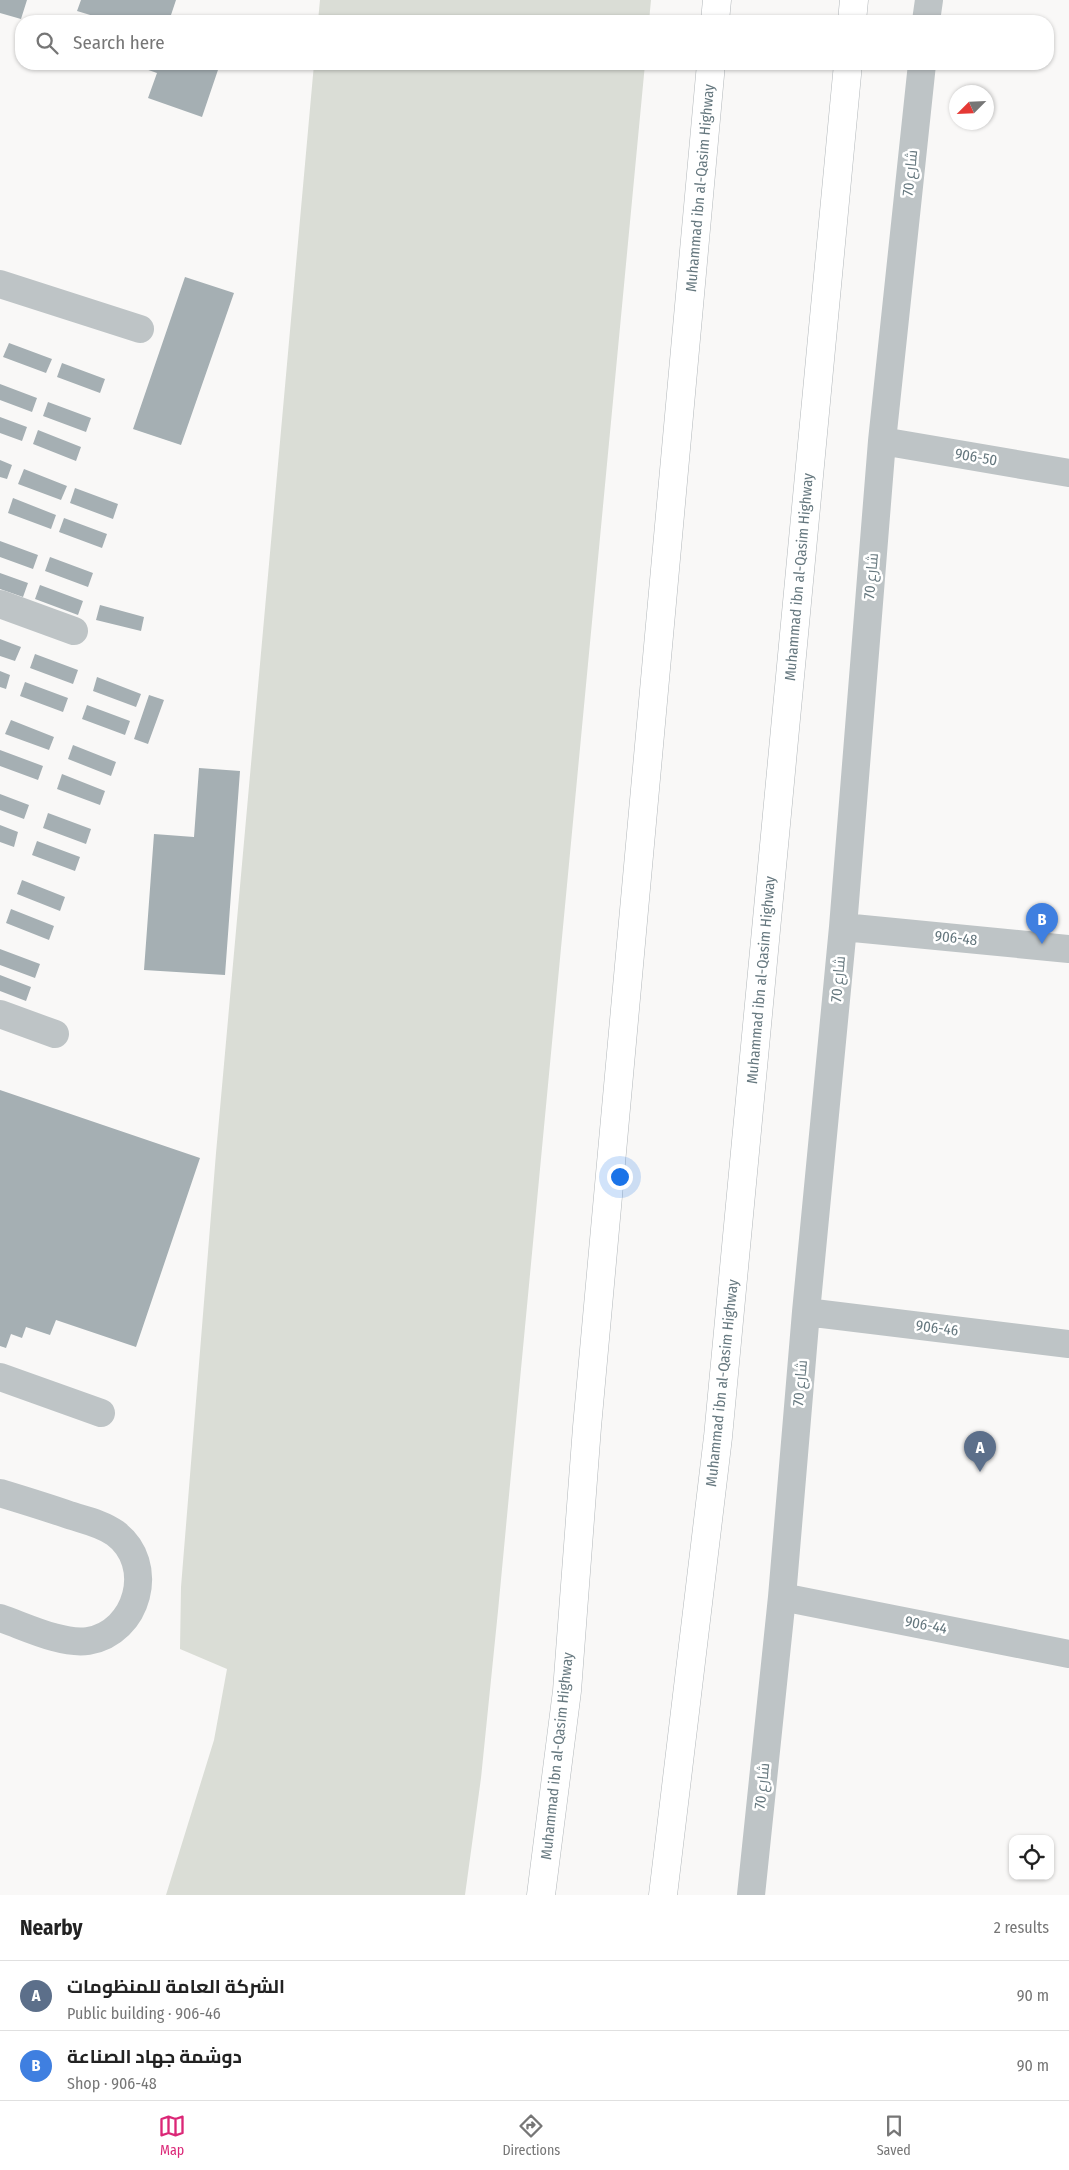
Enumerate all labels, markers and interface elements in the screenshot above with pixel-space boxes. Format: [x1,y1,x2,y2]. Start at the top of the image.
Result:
search box [15,15,1054,70]
icon: search [33,29,61,57]
text: Search here [73,31,165,54]
street label: Muhammad ibn al-Qasim Highway [682,83,718,293]
north arrow [949,85,994,130]
street label: شارع 70 [899,149,923,197]
street label: 906-50 [953,444,999,470]
street label: Muhammad ibn al-Qasim Highway [781,472,817,682]
street label: شارع 70 [860,552,884,600]
street label: Muhammad ibn al-Qasim Highway [743,875,779,1085]
pin: B [1026,903,1058,944]
street label: 906-48 [934,927,978,949]
street label: شارع 70 [827,955,851,1003]
your location [607,1164,633,1190]
street label: Muhammad ibn al-Qasim Highway [702,1278,742,1488]
street label: 906-46 [915,1316,959,1340]
street label: شارع 70 [789,1359,813,1407]
pin: A [964,1431,996,1472]
street label: 906-44 [903,1612,949,1638]
street label: Muhammad ibn al-Qasim Highway [537,1651,577,1861]
street label: شارع 70 [751,1762,775,1810]
map controls [1009,1835,1054,1880]
button: locate [1009,1835,1054,1880]
text: Nearby [20,1915,82,1941]
text: 2 results [994,1918,1049,1937]
text: الشركة العامة للمنظومات [67,1975,285,1998]
text: A [32,1986,40,2005]
text: 90 m [1017,1986,1049,2005]
text: Public building · 906-46 [67,2004,221,2023]
text: دوشمة جهاد الصناعة [67,2045,242,2068]
text: B [32,2056,40,2075]
text: 90 m [1017,2056,1049,2075]
text: Shop · 906-48 [67,2074,157,2093]
tab: Map [158,2112,186,2159]
tab: Directions [502,2112,560,2159]
tab: Saved [877,2112,911,2159]

